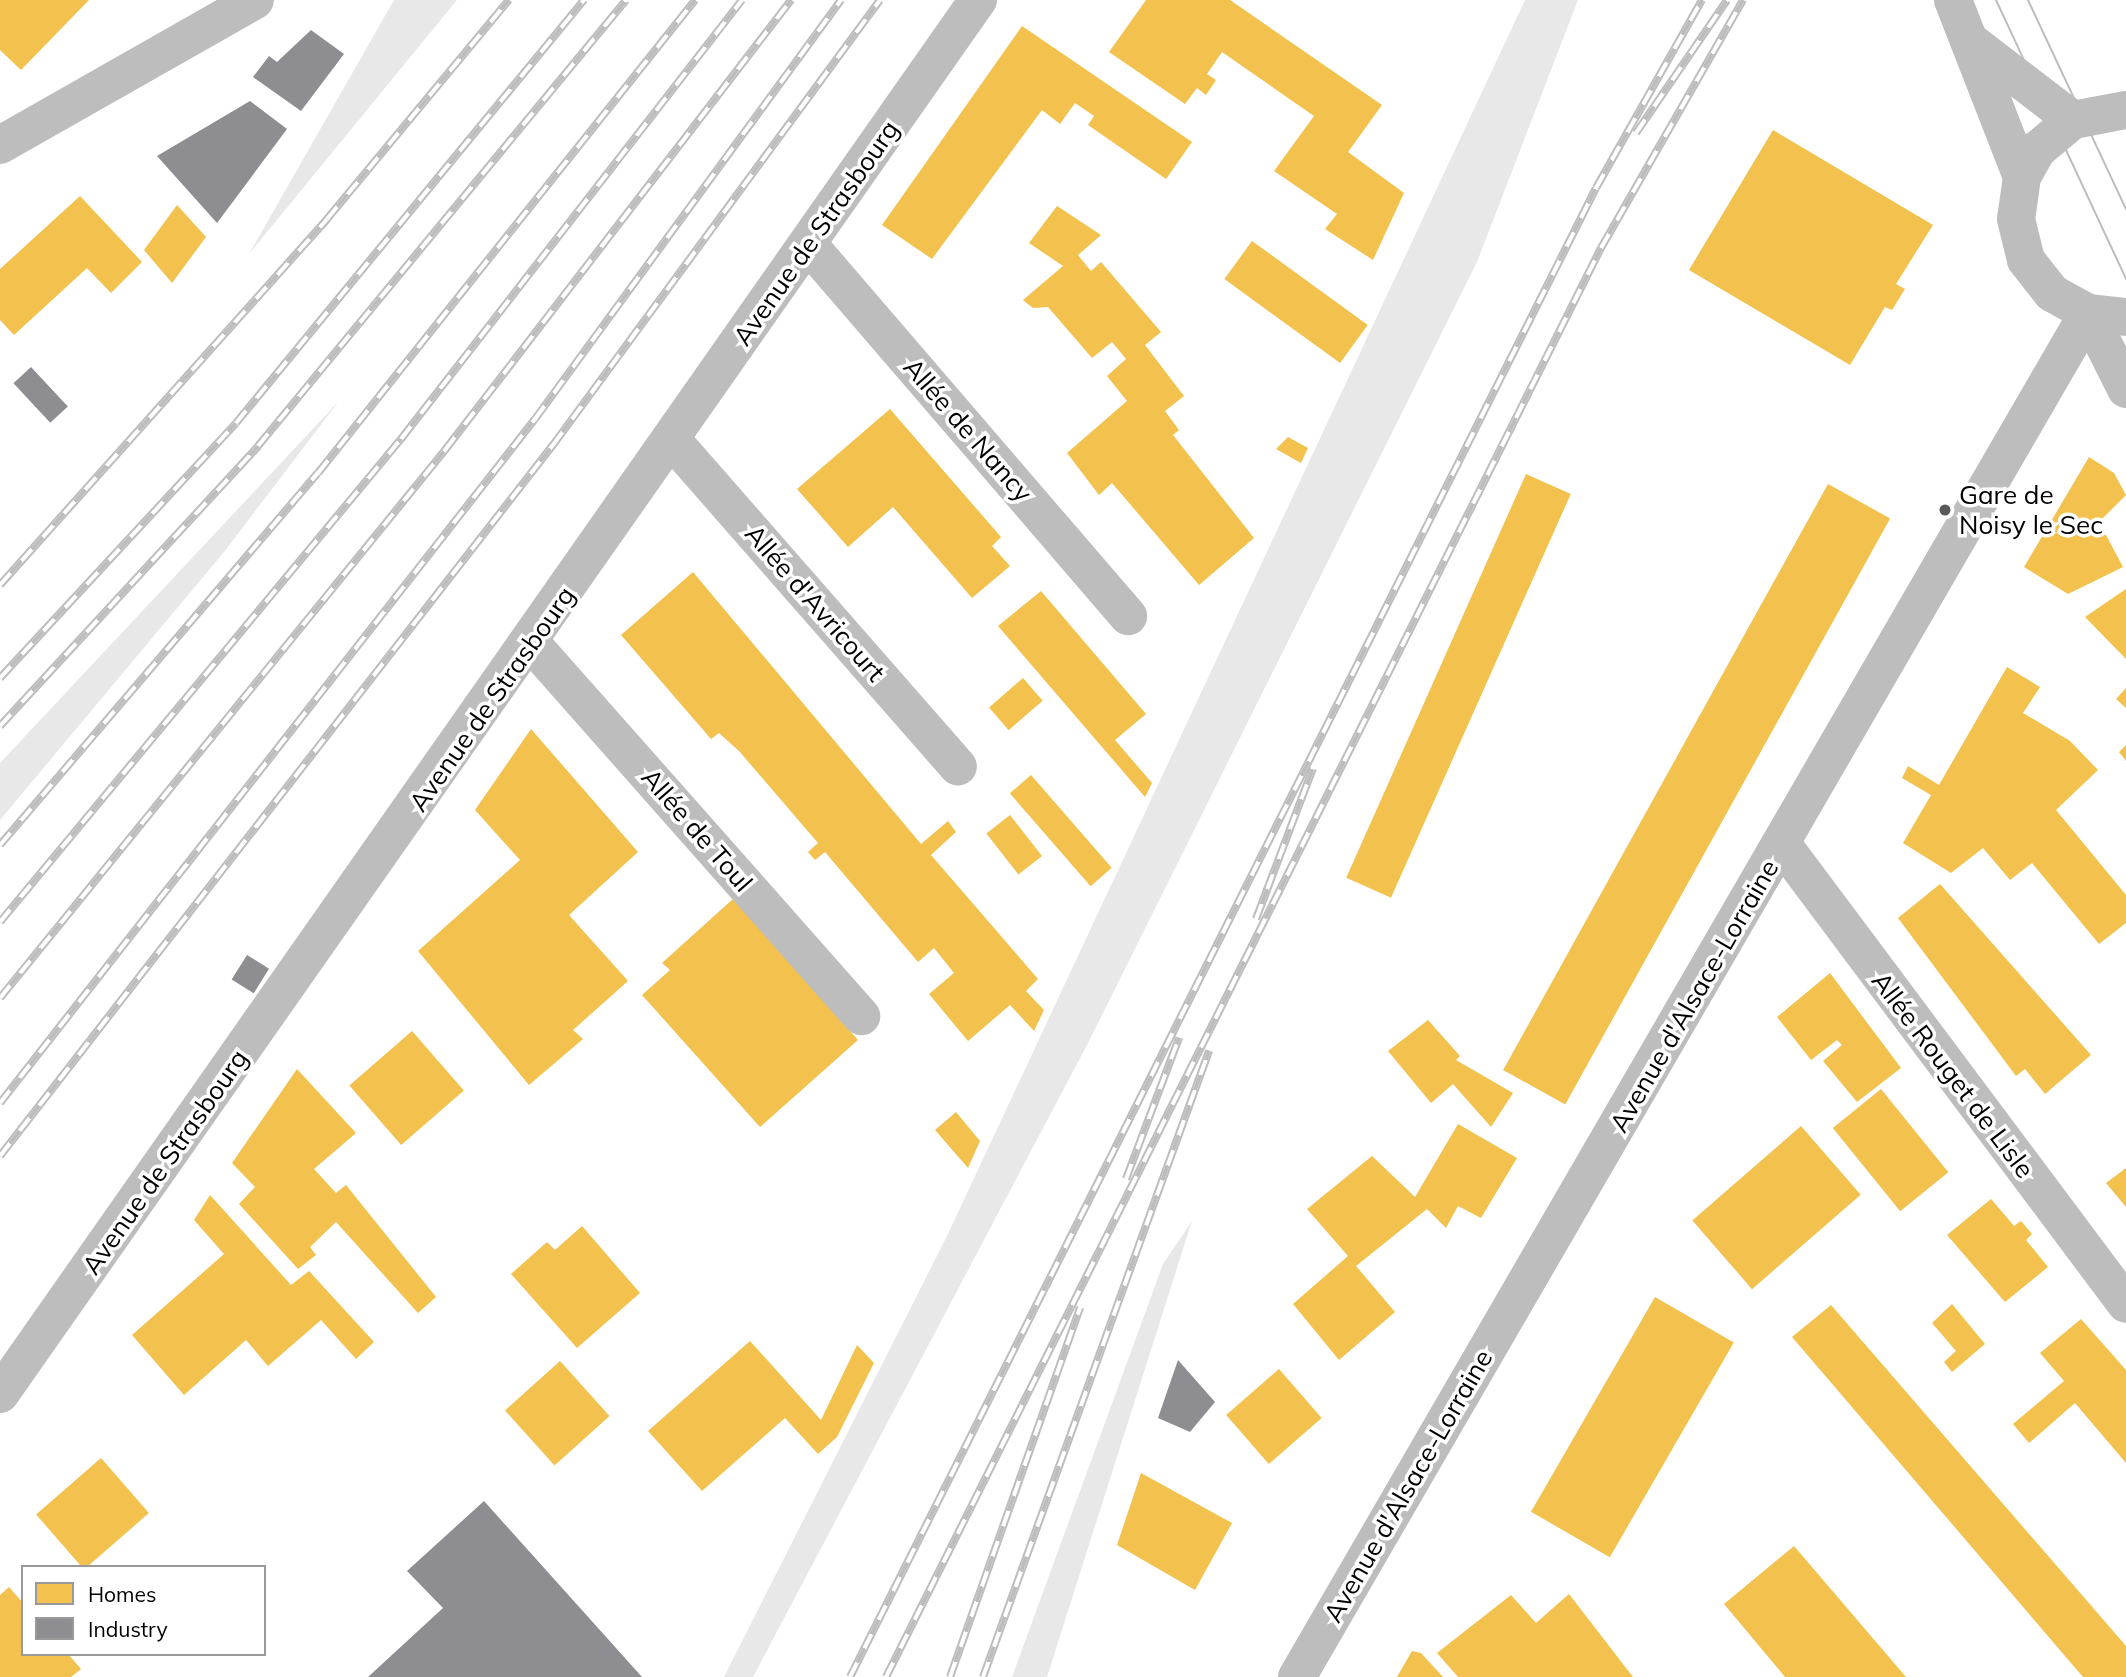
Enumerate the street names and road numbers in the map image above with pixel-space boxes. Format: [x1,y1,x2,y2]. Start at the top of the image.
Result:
street label: Avenue de Strasbourg [727,115,905,351]
street label: Allée de Nancy [897,352,1039,508]
street label: Allée d'Avricourt [738,518,892,688]
street label: Avenue de Strasbourg [403,581,581,817]
street label: Allée de Toul [635,762,759,898]
street label: Avenue d'Alsace-Lorraine [1603,854,1785,1138]
street label: Allée Rouget de Lisle [1865,966,2041,1184]
street label: Avenue de Strasbourg [76,1044,254,1280]
street label: Avenue d'Alsace-Lorraine [1317,1344,1499,1628]

